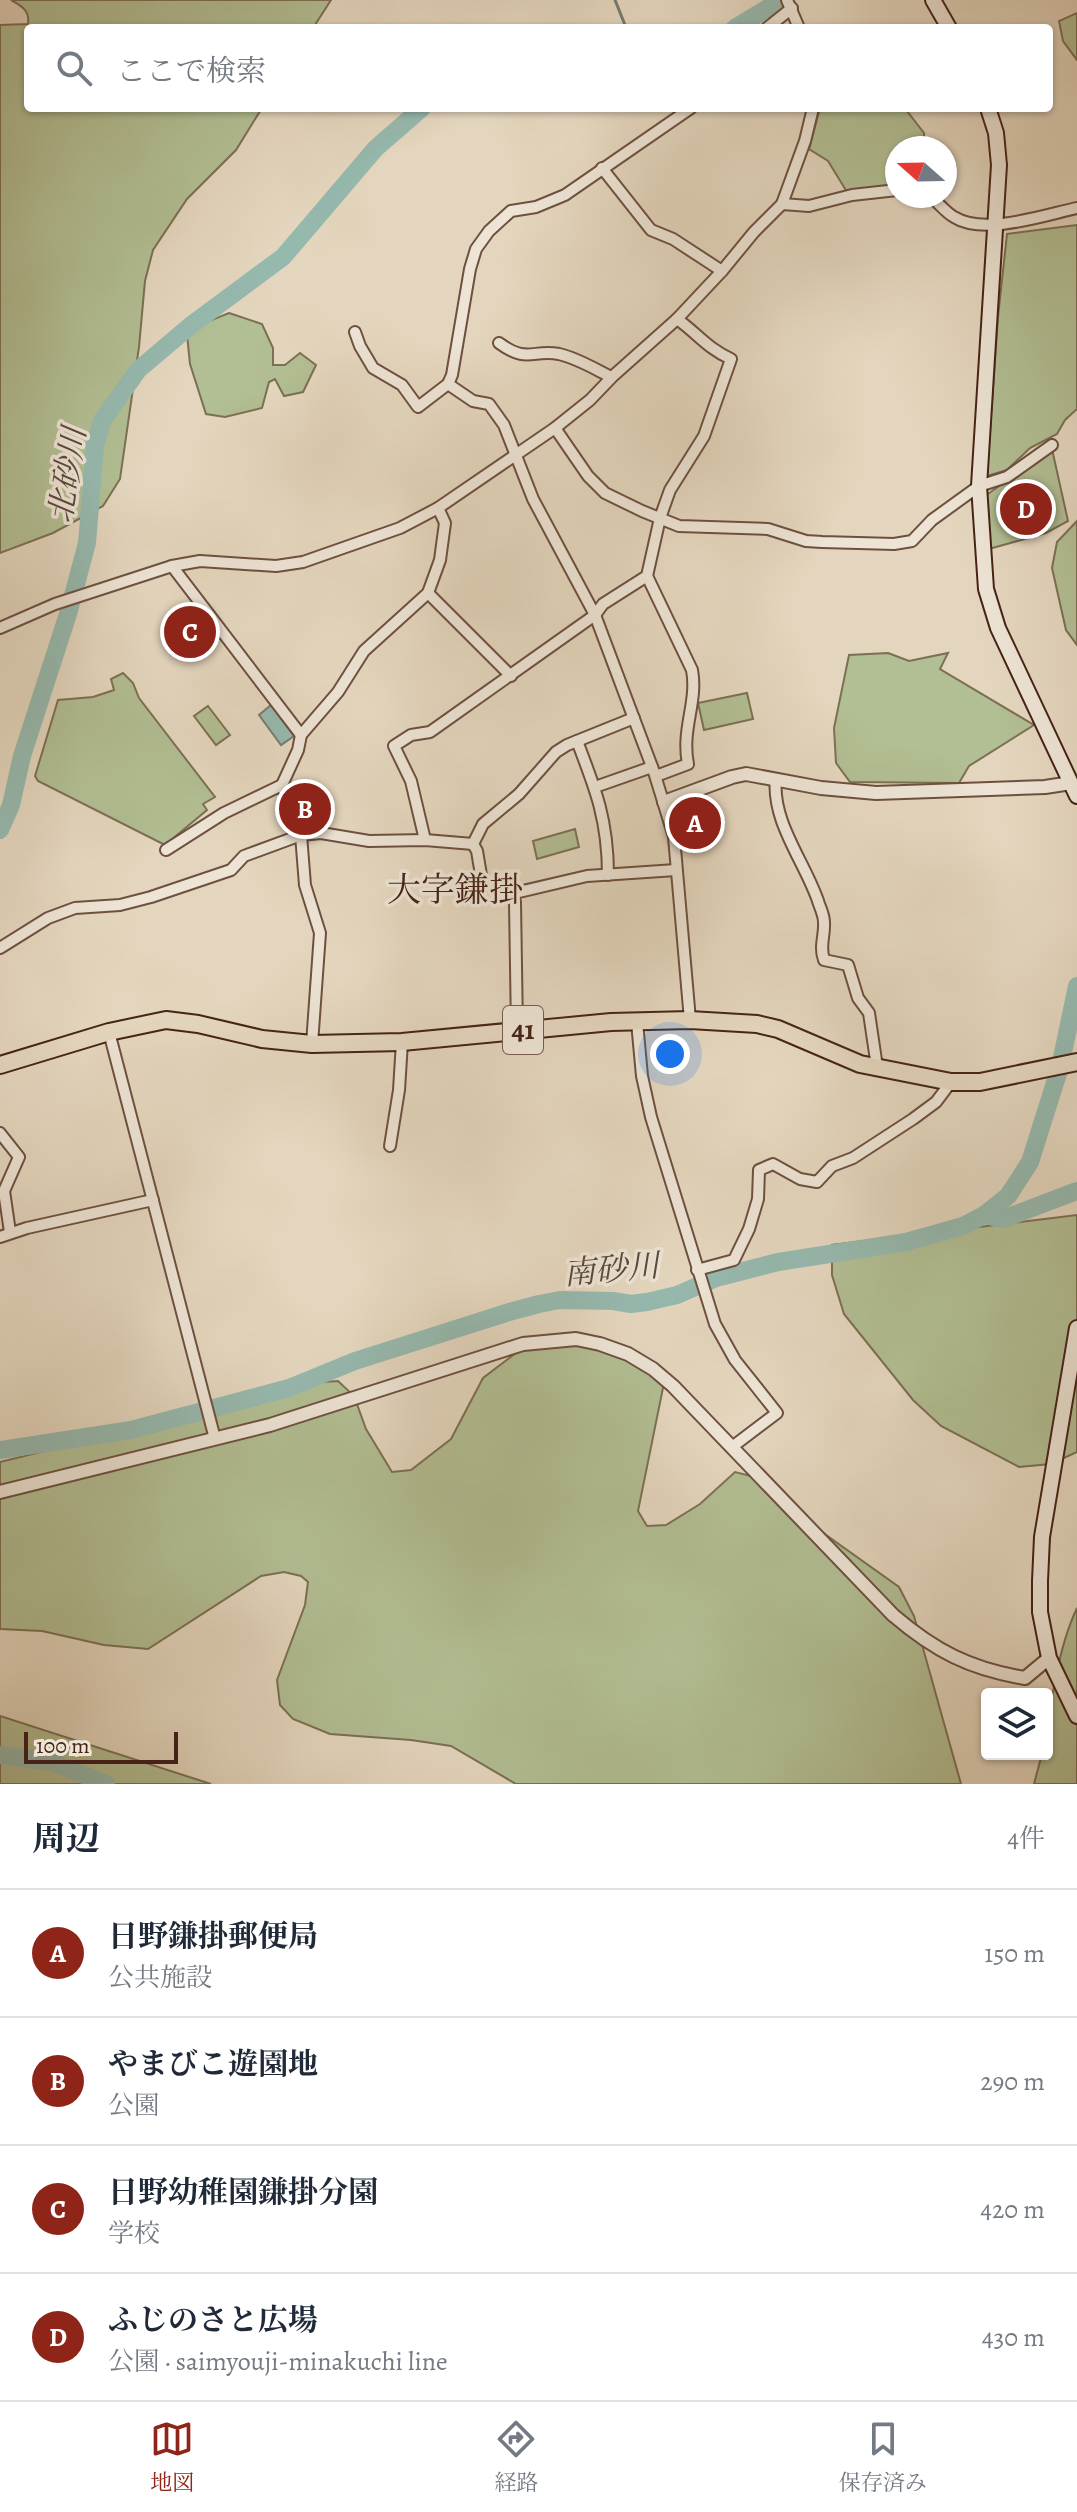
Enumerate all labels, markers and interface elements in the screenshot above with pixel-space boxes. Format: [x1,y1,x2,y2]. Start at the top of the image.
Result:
search box [24,24,1053,112]
icon: search [52,46,96,90]
text: ここで検索 [116,51,266,91]
north arrow [885,136,957,208]
water label: 北砂川 [38,421,97,526]
pin: D [1000,479,1052,539]
pin: C [164,602,216,662]
pin: B [279,779,331,839]
pin: A [669,793,721,853]
district label: 大字鎌掛 [387,866,523,913]
road number: 41 [503,1006,543,1054]
your location [650,1034,690,1074]
water label: 南砂川 [561,1243,664,1295]
map controls [981,1688,1053,1760]
button: layers [981,1688,1053,1760]
scale bar [24,1728,178,1764]
text: 100 m [36,1731,90,1761]
text: 周辺 [32,1815,100,1862]
text: 4件 [1007,1821,1045,1856]
text: 日野鎌掛郵便局 [108,1916,318,1956]
text: A [50,1936,66,1971]
text: 150 m [984,1936,1045,1971]
text: 公共施設 [108,1960,212,1995]
text: やまびこ遊園地 [108,2044,318,2084]
text: B [50,2064,66,2099]
text: 290 m [980,2064,1045,2099]
text: 公園 [108,2088,160,2123]
text: 日野幼稚園鎌掛分園 [108,2172,378,2212]
text: C [50,2192,66,2227]
text: 420 m [980,2192,1045,2227]
text: 学校 [108,2216,160,2251]
text: ふじのさと広場 [108,2300,318,2340]
text: D [49,2320,67,2355]
text: 430 m [982,2320,1045,2355]
text: 公園 · saimyouji-minakuchi line [108,2344,448,2379]
tab: 地図 [150,2417,194,2498]
tab: 経路 [494,2417,539,2498]
tab: 保存済み [839,2417,927,2498]

